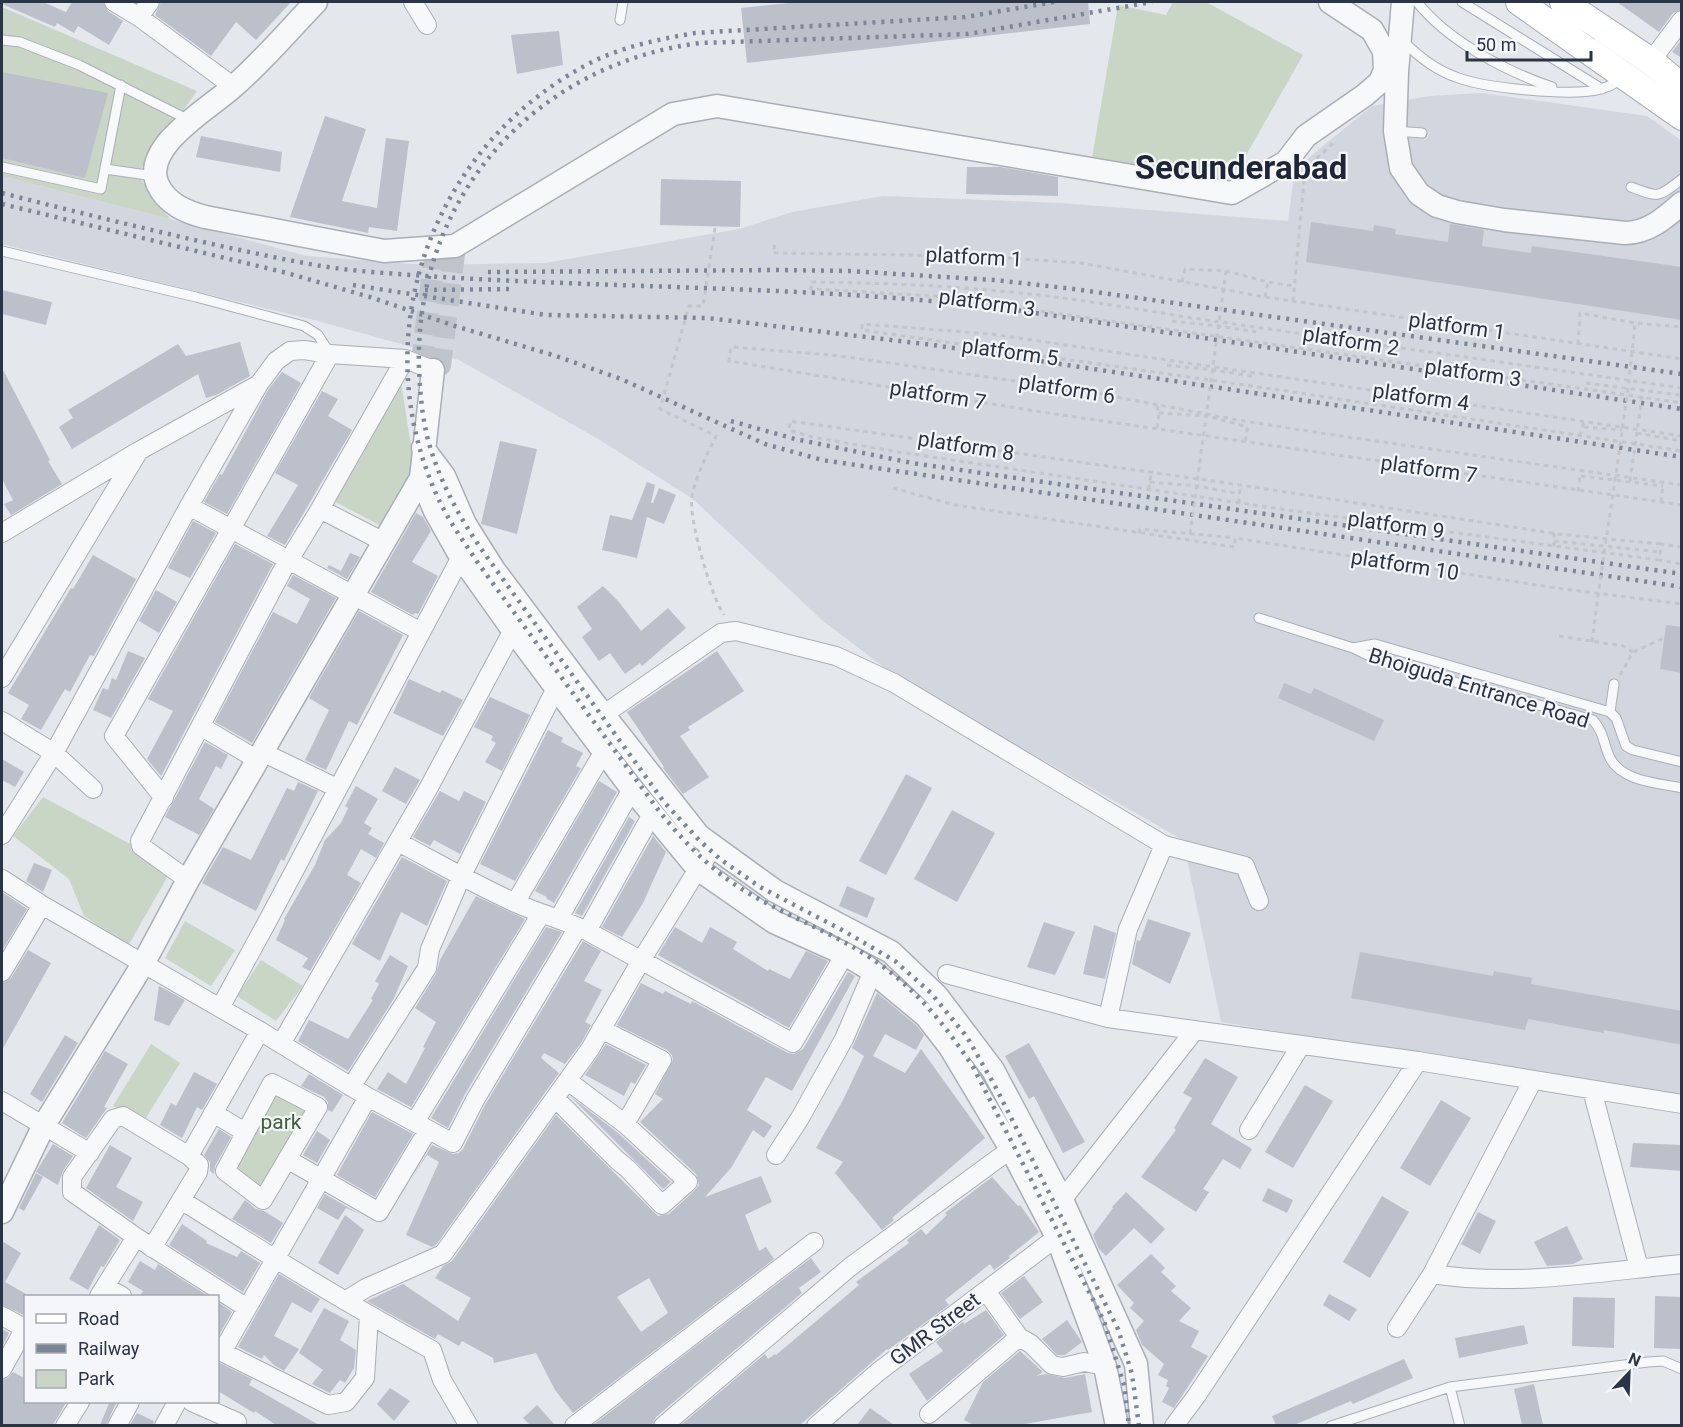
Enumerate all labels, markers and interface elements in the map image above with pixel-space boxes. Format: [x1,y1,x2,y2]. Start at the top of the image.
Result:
scale bar [1467,24,1592,62]
text: 50 m [1476,34,1516,55]
district label: Secunderabad [1135,148,1347,187]
street label: platform 1 [925,242,1023,272]
street label: platform 3 [937,284,1037,322]
street label: platform 1 [1407,307,1507,345]
street label: platform 2 [1301,322,1401,360]
street label: platform 5 [960,333,1060,371]
street label: platform 3 [1423,354,1523,392]
street label: platform 6 [1017,370,1117,408]
street label: platform 7 [888,376,988,414]
street label: platform 4 [1371,378,1471,416]
street label: platform 8 [916,427,1016,465]
street label: platform 7 [1379,450,1479,488]
street label: platform 9 [1346,506,1446,544]
street label: platform 10 [1349,545,1461,585]
street label: Bhoiguda Entrance Road [1366,643,1592,733]
park label: park [261,1110,302,1134]
street label: GMR Street [885,1287,985,1371]
legend [24,1295,219,1403]
text: Road [78,1308,119,1329]
text: Railway [78,1338,140,1359]
north arrow [1599,1343,1659,1403]
text: N [1626,1349,1644,1371]
text: Park [78,1368,115,1389]

